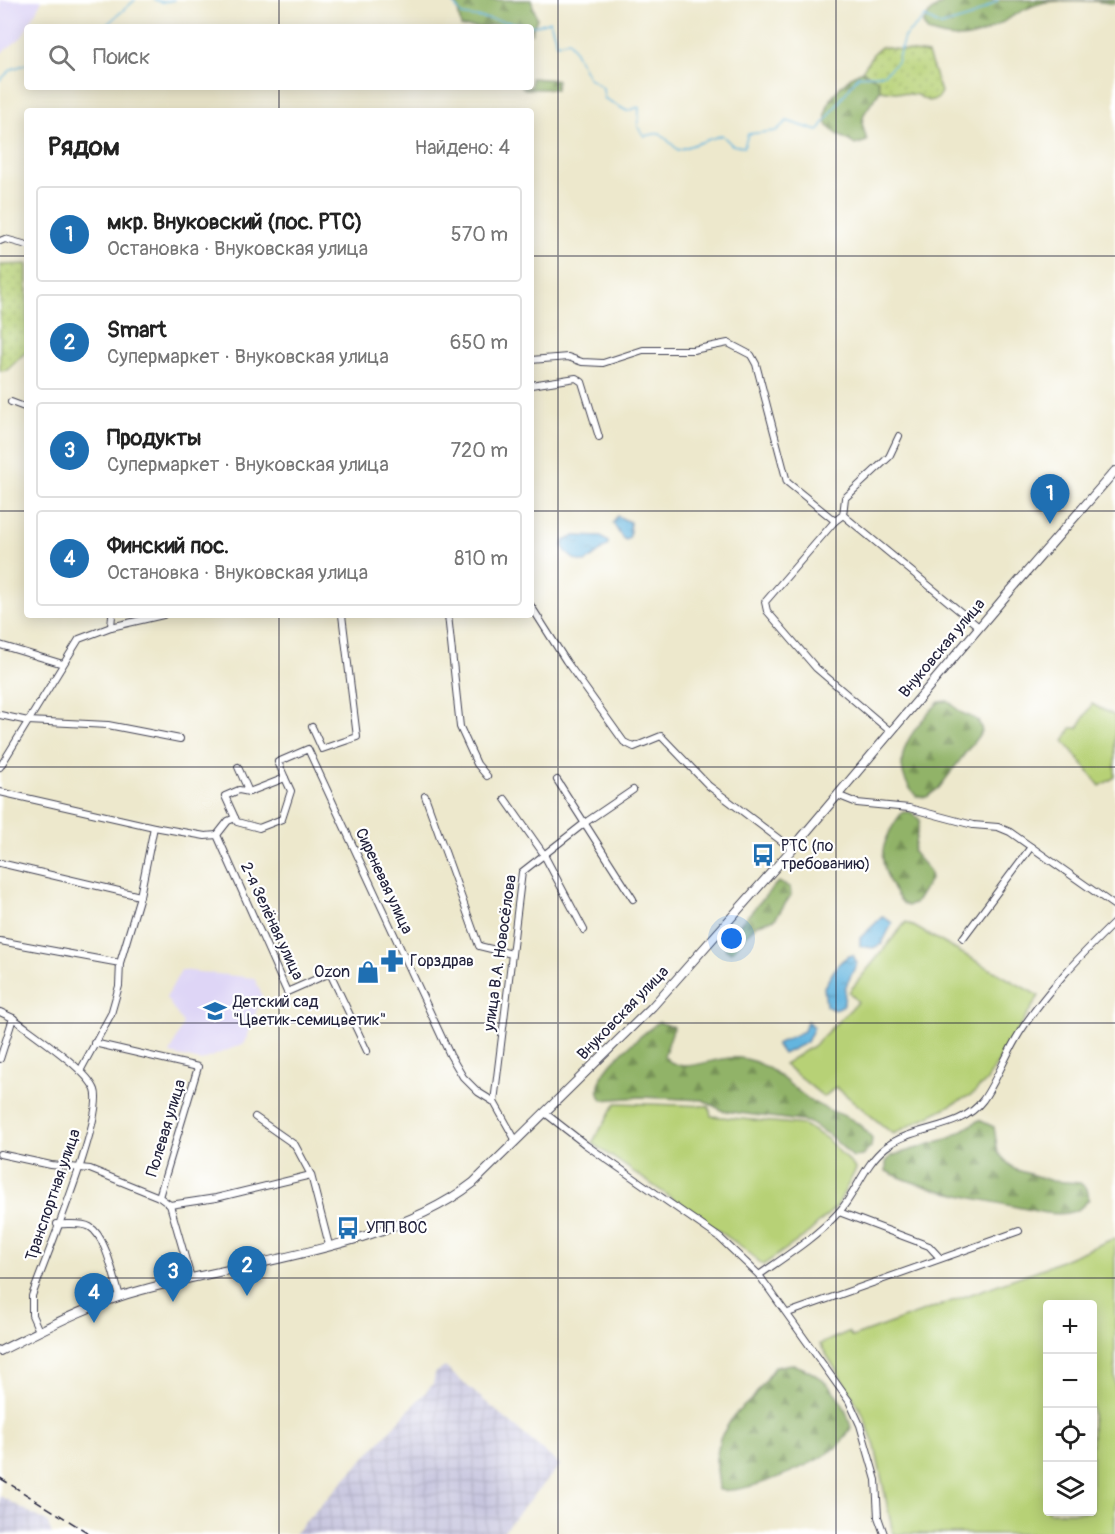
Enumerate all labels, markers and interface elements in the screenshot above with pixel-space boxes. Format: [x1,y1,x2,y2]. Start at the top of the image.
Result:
search box [24,24,534,90]
icon: search [45,41,78,74]
text: Поиск [93,43,150,71]
text: Рядом [48,131,120,163]
text: Найдено: 4 [415,135,510,160]
text: мкр. Внуковский (пос. РТС) [107,208,363,236]
text: 1 [66,222,73,247]
text: 570 m [451,222,508,247]
text: Остановка · Внуковская улица [107,236,368,261]
text: Smart [107,316,166,344]
text: 2 [64,330,75,355]
text: 650 m [450,330,508,355]
text: Супермаркет · Внуковская улица [107,344,389,369]
text: Продукты [107,424,202,452]
text: 3 [64,438,75,463]
text: 720 m [450,438,508,463]
text: Супермаркет · Внуковская улица [107,452,389,477]
pin: 1 [1030,474,1070,524]
text: Финский пос. [107,532,229,560]
text: 4 [64,546,75,571]
text: 810 m [454,546,508,571]
text: Остановка · Внуковская улица [107,560,368,585]
street label: Внуковская улица [895,594,989,702]
street label: Сиреневая улица [351,825,417,937]
place label: РТС (по требованию) [781,836,871,874]
bus stop icon: РТС (по требованию) [750,842,776,868]
street label: 2-я Зелёная улица [236,859,308,983]
street label: улица В.А. Новосёлова [479,874,521,1033]
your location [717,924,746,953]
pharmacy icon: Горздрав [379,948,405,974]
place label: Горздрав [410,951,474,971]
shop icon: Ozon [355,959,381,985]
place label: Ozon [314,962,350,982]
street label: Внуковская улица [573,962,673,1064]
place label: Детский сад "Цветик-семицветик" [232,992,386,1030]
school or university icon: Детский сад "Цветик-семицветик" [202,998,228,1024]
street label: Полевая улица [142,1077,190,1179]
street label: Транспортная улица [21,1126,85,1264]
bus stop icon: УПП ВОС [335,1215,361,1241]
place label: УПП ВОС [366,1218,427,1238]
pin: 2 [228,1246,266,1296]
pin: 3 [154,1252,192,1302]
pin: 4 [74,1274,113,1323]
map controls [1043,1300,1097,1516]
button: + [1043,1300,1097,1354]
button: − [1043,1354,1097,1408]
button: locate [1043,1408,1097,1462]
button: layers [1043,1462,1097,1516]

